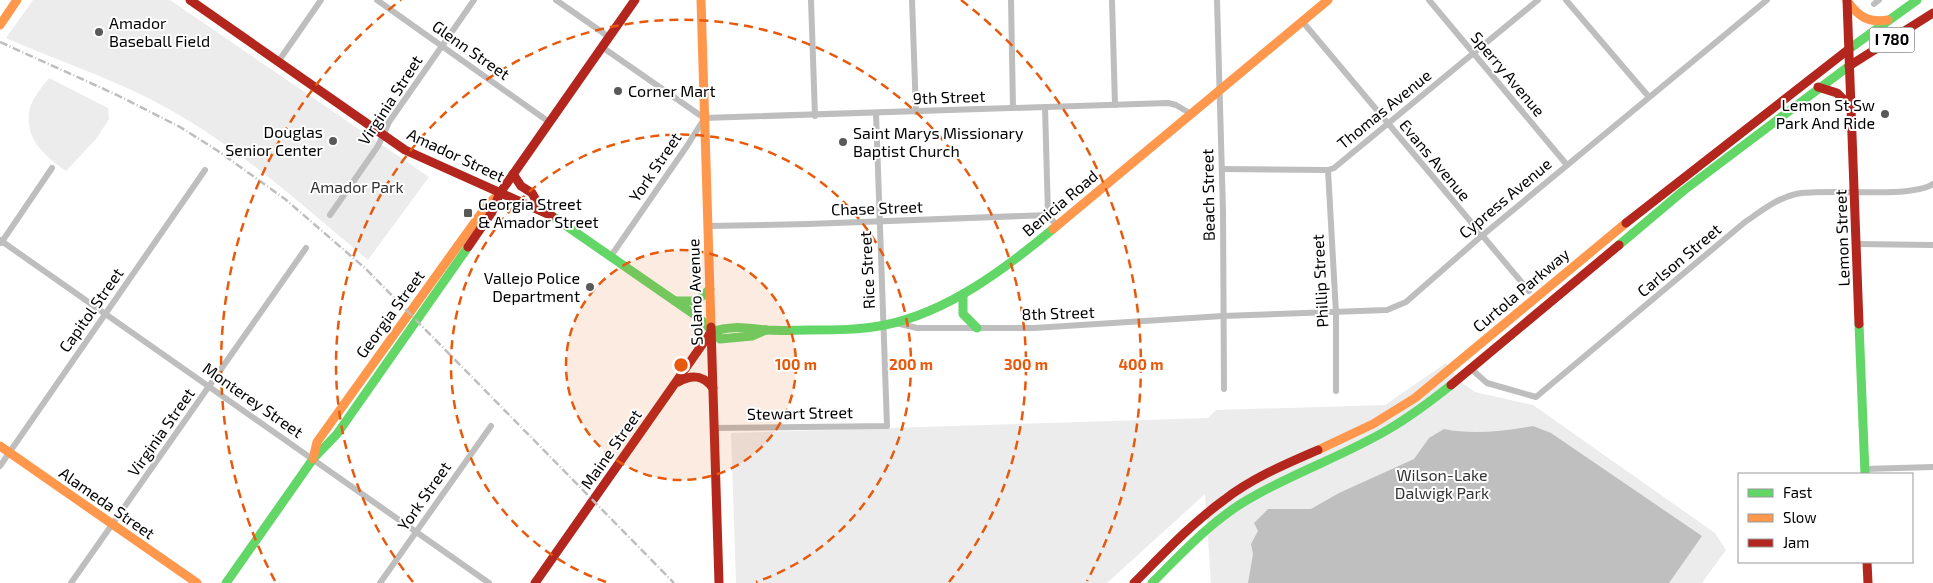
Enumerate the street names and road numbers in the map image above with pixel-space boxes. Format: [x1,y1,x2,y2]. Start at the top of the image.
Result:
street label: Glenn Street [429,16,514,83]
street label: Sperry Avenue [1467,28,1549,120]
road number: I 780 [1870,28,1914,52]
street label: Virginia Street [354,51,426,148]
street label: Thomas Avenue [1333,65,1435,152]
street label: 9th Street [912,86,986,107]
street label: Evans Avenue [1396,115,1475,204]
street label: Amador Street [405,124,508,185]
street label: York Street [624,128,685,205]
street label: Beach Street [1197,149,1218,241]
street label: Cypress Avenue [1455,154,1555,242]
street label: Benicia Road [1018,166,1101,240]
street label: Lemon Street [1830,189,1853,287]
street label: Chase Street [831,196,923,219]
street label: Carlson Street [1633,219,1724,300]
street label: Rice Street [855,230,878,310]
street label: Phillip Street [1308,234,1331,328]
street label: Solano Avenue [683,238,706,346]
street label: Curtola Parkway [1469,243,1573,335]
street label: Capitol Street [54,264,127,356]
street label: Georgia Street [351,266,428,361]
street label: 8th Street [1021,302,1095,323]
street label: Monterey Street [200,358,307,441]
street label: Virginia Street [123,384,198,479]
street label: Stewart Street [747,402,853,423]
street label: Maine Street [576,405,645,492]
street label: York Street [393,458,454,534]
street label: Alameda Street [56,463,159,543]

